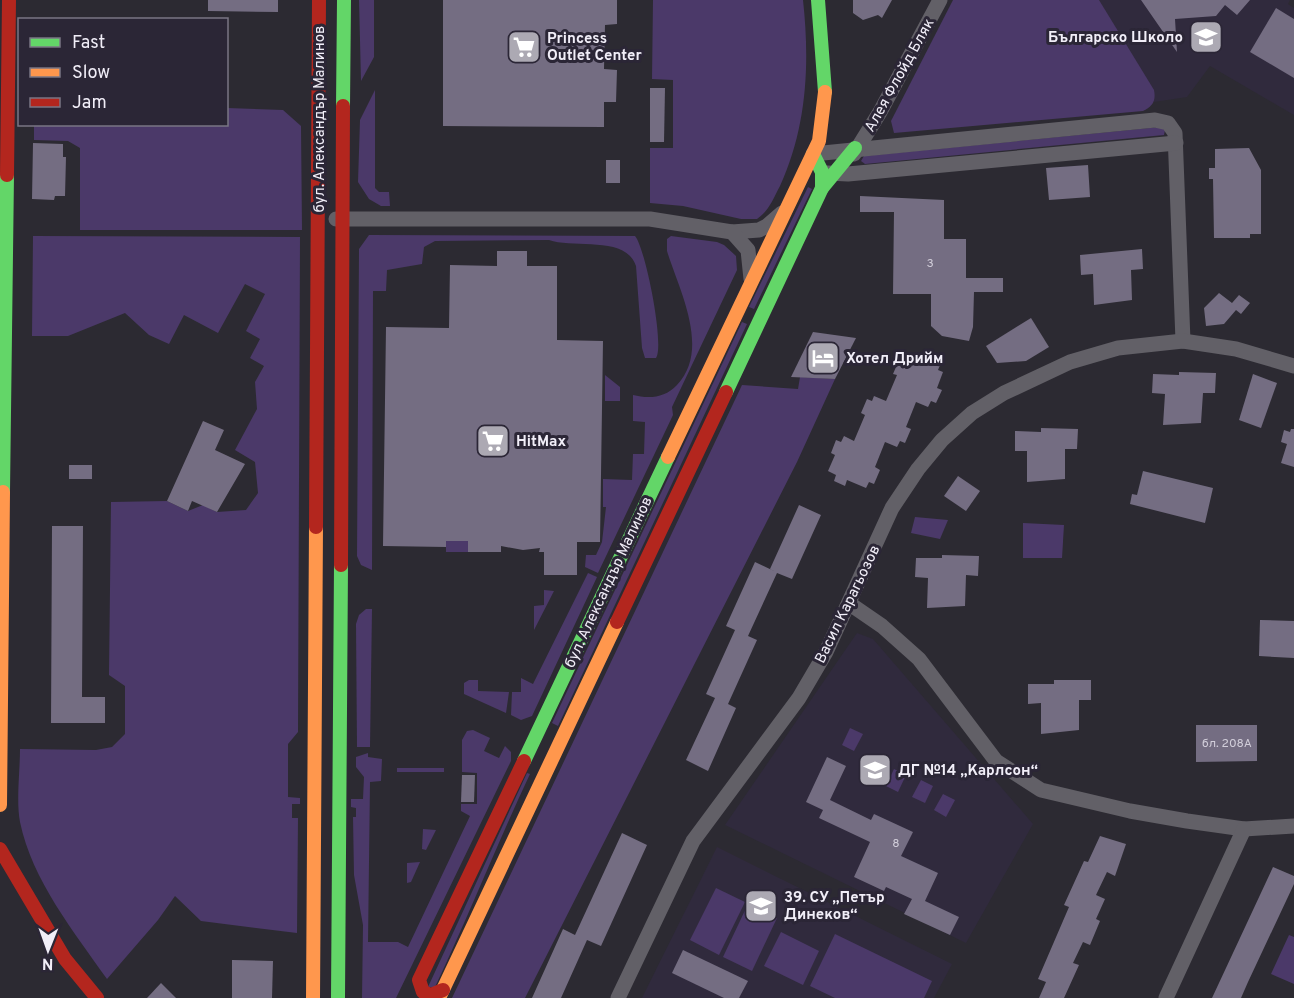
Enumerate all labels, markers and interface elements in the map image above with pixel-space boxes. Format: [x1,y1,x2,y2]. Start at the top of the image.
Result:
street label: Алея Флойд Бляк [861,16,939,136]
legend [18,18,228,126]
school or university icon: Българско Школо [1188,19,1224,55]
street label: бул. Александър Малинов [311,26,330,212]
supermarket icon: Princess Outlet Center [506,29,542,65]
place label: Българско Школо [1048,29,1183,48]
place label: Princess Outlet Center [547,30,642,66]
text: Fast [72,32,105,55]
text: Slow [72,62,110,85]
text: Jam [72,92,107,115]
house number: 3 [926,256,934,272]
hotel icon: Хотел Дрийм [805,340,841,376]
place label: Хотел Дрийм [846,350,943,369]
supermarket icon: HitMax [475,423,511,459]
place label: HitMax [516,433,567,452]
street label: бул. Александър Малинов [561,494,657,671]
street label: Васил Карагьозов [811,542,885,667]
house number: бл. 208А [1202,736,1252,752]
school or university icon: ДГ №14 „Карлсон“ [857,752,893,788]
place label: ДГ №14 „Карлсон“ [898,762,1038,781]
house number: 8 [892,836,900,852]
school or university icon: 39. СУ „Петър Динеков“ [743,888,779,924]
place label: 39. СУ „Петър Динеков“ [784,889,885,925]
north arrow [18,920,78,980]
text: N [42,953,54,973]

